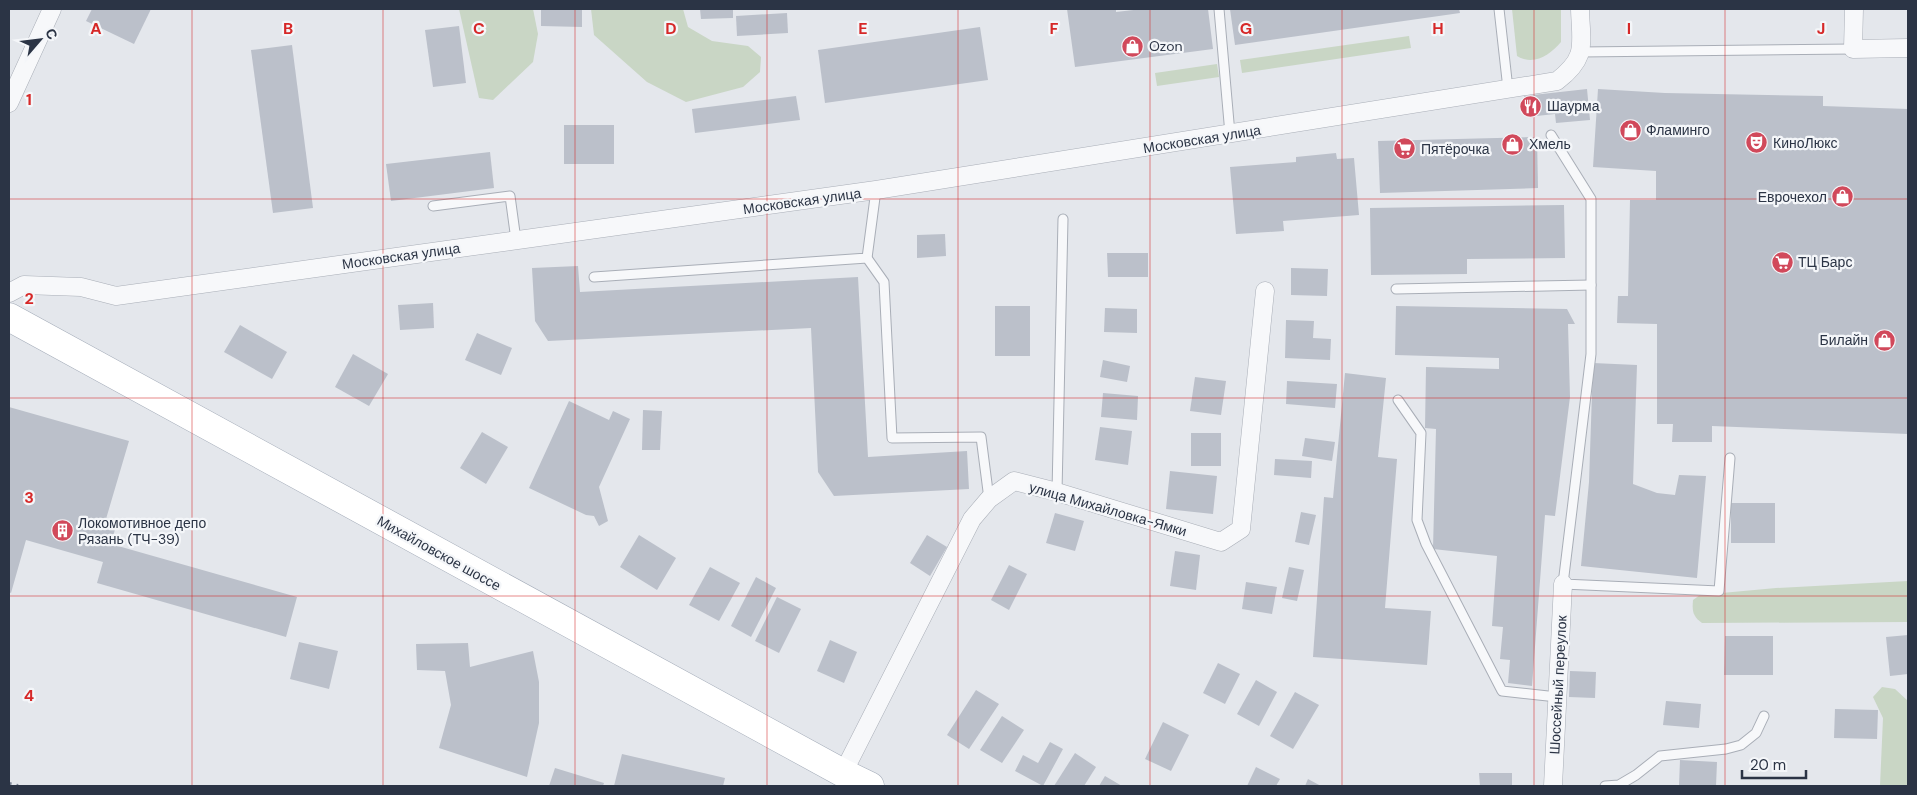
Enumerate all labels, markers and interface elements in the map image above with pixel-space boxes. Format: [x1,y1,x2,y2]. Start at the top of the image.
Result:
north arrow [15,15,65,65]
text: A [90,18,102,39]
text: B [283,18,293,39]
text: C [473,18,485,39]
text: D [665,18,677,39]
text: E [858,18,868,39]
text: F [1050,18,1059,39]
text: G [1240,18,1252,39]
text: H [1432,18,1444,39]
text: I [1627,18,1631,39]
text: J [1817,18,1825,39]
text: С [41,25,62,43]
shop icon: Ozon [1121,34,1145,58]
place label: Ozon [1149,37,1183,55]
text: 1 [26,89,32,110]
restaurant icon: Шаурма [1519,94,1543,118]
place label: Шаурма [1547,97,1600,115]
shop icon: Фламинго [1618,118,1642,142]
street label: Московская улица [1142,121,1262,157]
place label: Фламинго [1646,121,1710,139]
theatre icon: КиноЛюкс [1745,131,1769,155]
shop icon: Хмель [1501,132,1525,156]
place label: КиноЛюкс [1773,134,1837,152]
place label: Хмель [1529,135,1571,153]
supermarket icon: Пятёрочка [1393,137,1417,161]
place label: Пятёрочка [1421,140,1490,158]
street label: Московская улица [742,184,862,218]
shop icon: Еврочехол [1831,185,1855,209]
place label: Еврочехол [1758,188,1827,206]
street label: Московская улица [341,239,461,273]
supermarket icon: ТЦ Барс [1770,250,1794,274]
place label: ТЦ Барс [1798,253,1852,271]
text: 2 [24,288,34,309]
shop icon: Билайн [1872,328,1896,352]
place label: Билайн [1819,331,1868,349]
street label: улица Михайловка-Ямки [1027,478,1189,540]
text: 3 [24,487,34,508]
street label: Михайловское шоссе [374,512,504,595]
place label: Локомотивное депо Рязань (ТЧ-39) [78,514,206,548]
building icon: Локомотивное депо Рязань (ТЧ-39) [50,519,74,543]
street label: Шоссейный переулок [1545,614,1571,755]
text: 4 [24,685,34,706]
scale bar [1742,748,1806,780]
text: 20 m [1750,755,1786,775]

